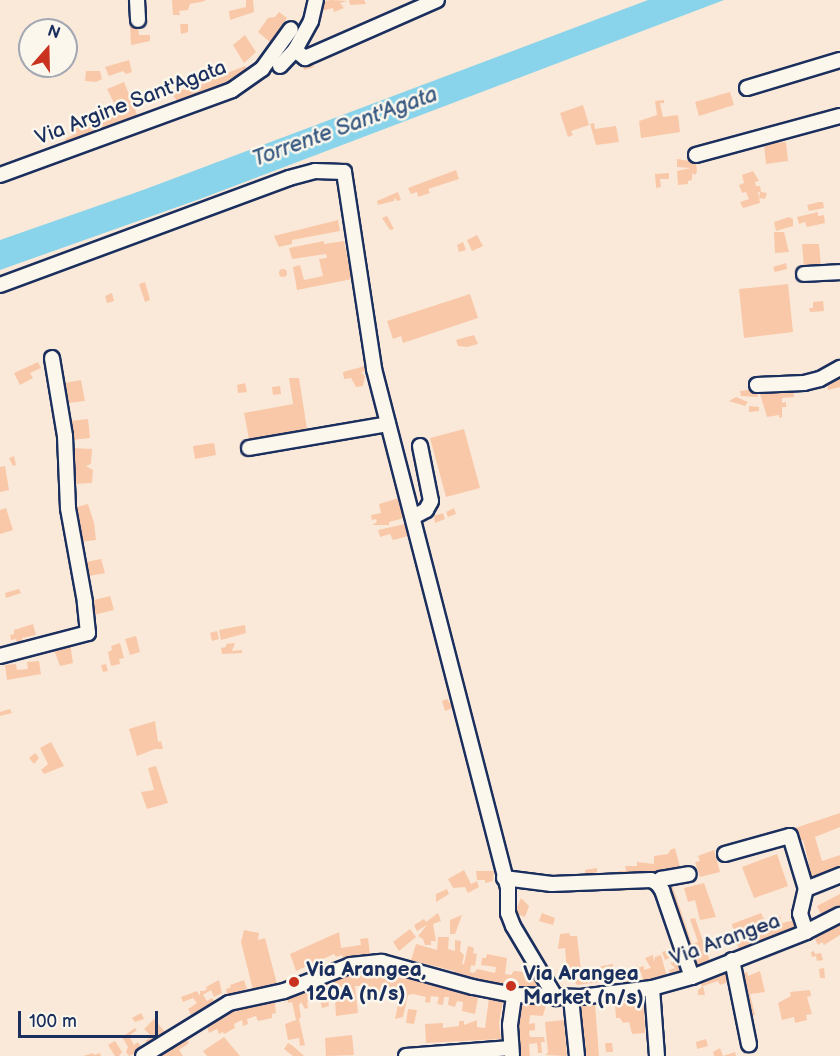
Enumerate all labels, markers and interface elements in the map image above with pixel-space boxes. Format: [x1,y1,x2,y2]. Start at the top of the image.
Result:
north arrow [18,18,78,78]
text: N [45,22,63,43]
street label: Via Argine Sant'Agata [32,55,230,151]
water label: Torrente Sant'Agata [249,81,441,173]
street label: Via Arangea [666,908,784,972]
place label: Via Arangea, 120A (n/s) [306,957,426,1007]
place label: Via Arangea Market (n/s) [523,961,644,1011]
marker: Via Arangea, 120A (n/s) [287,975,301,989]
marker: Via Arangea Market (n/s) [504,979,518,993]
scale bar [21,999,160,1037]
text: 100 m [29,1011,77,1032]

